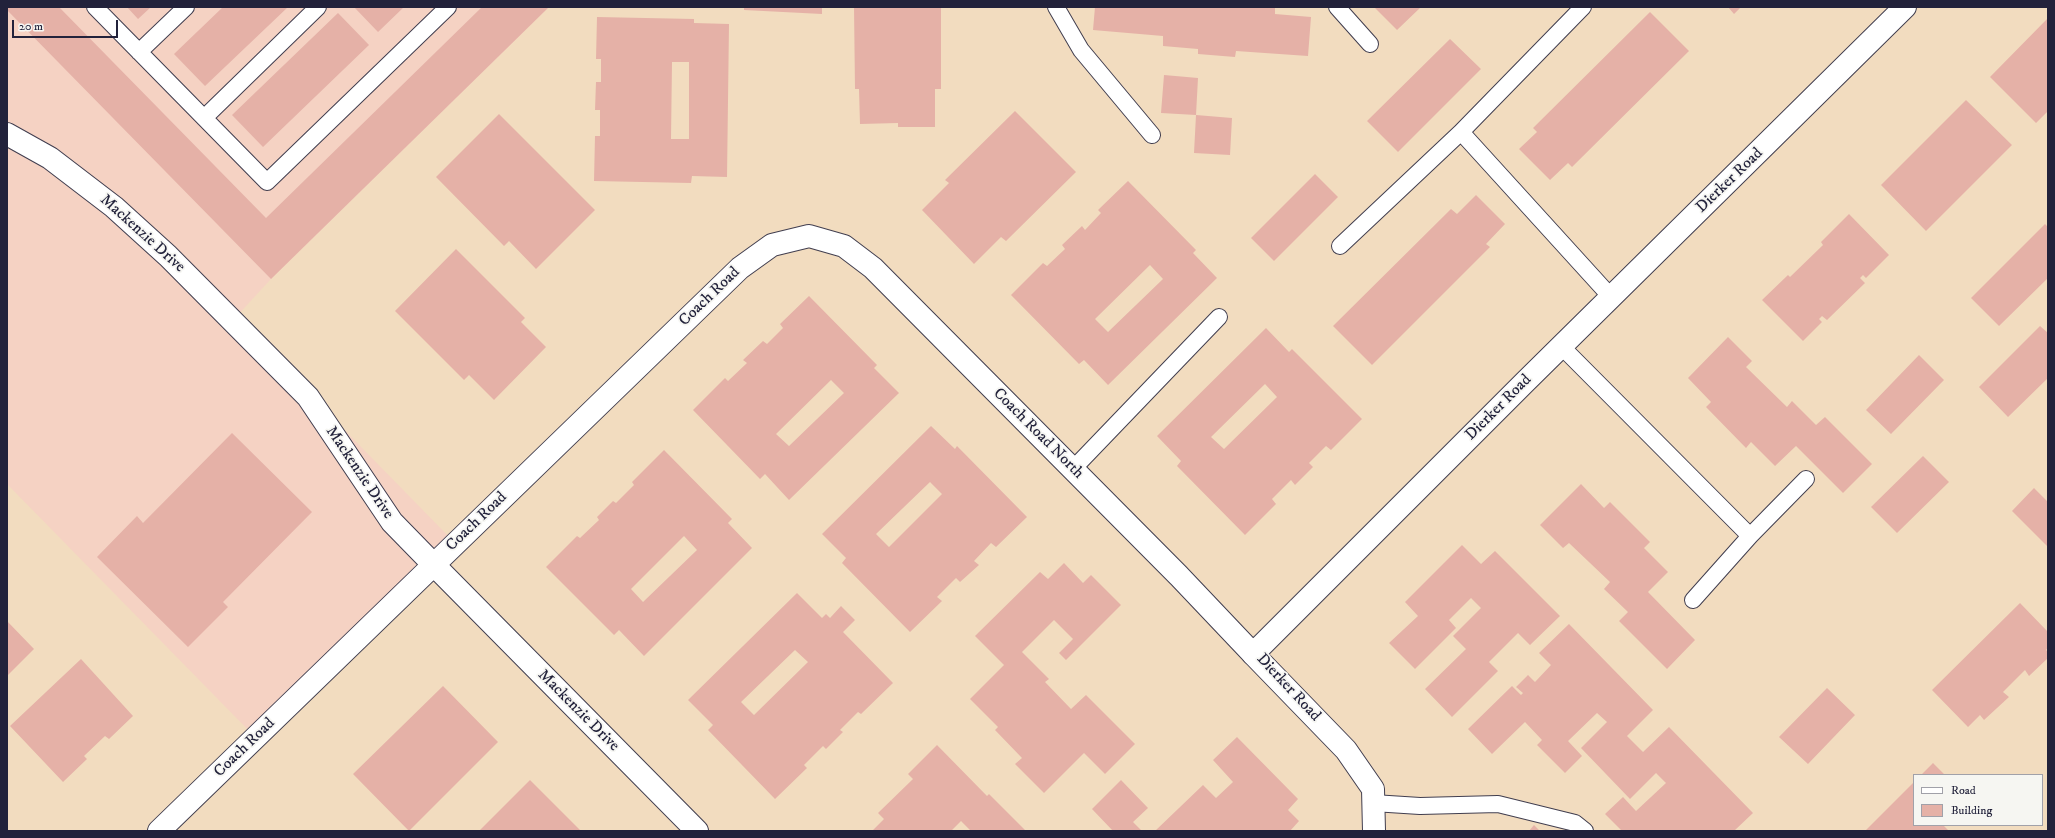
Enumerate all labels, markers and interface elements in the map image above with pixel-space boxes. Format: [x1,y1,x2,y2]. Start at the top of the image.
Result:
scale bar [14,12,120,38]
text: 20 m [19,19,43,34]
street label: Dierker Road [1693,144,1767,218]
street label: Mackenzie Drive [96,191,188,277]
street label: Coach Road [676,263,744,331]
street label: Dierker Road [1462,371,1536,445]
street label: Coach Road North [989,385,1087,483]
street label: Mackenzie Drive [321,423,397,523]
street label: Coach Road [443,488,511,556]
street label: Dierker Road [1252,650,1324,726]
street label: Mackenzie Drive [533,666,623,756]
street label: Coach Road [211,714,279,782]
legend [1913,774,2043,826]
text: Road [1951,783,1976,798]
text: Building [1951,803,1992,818]

